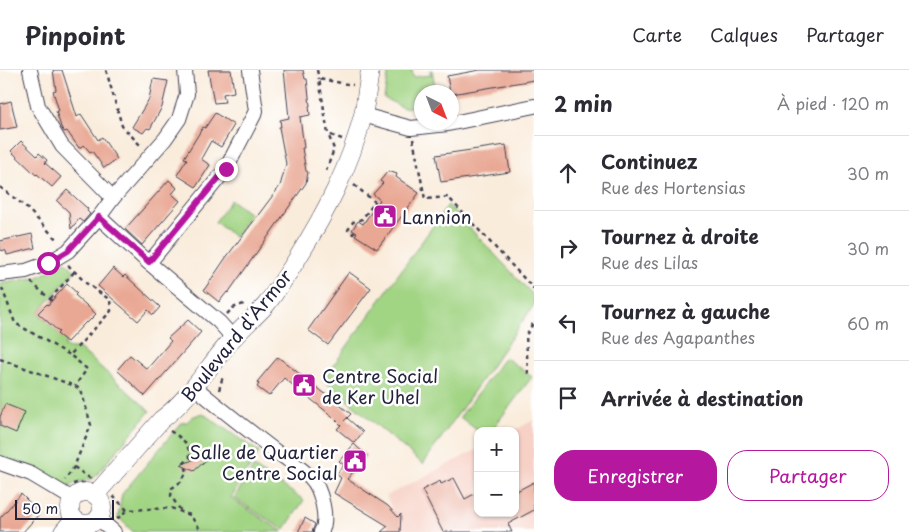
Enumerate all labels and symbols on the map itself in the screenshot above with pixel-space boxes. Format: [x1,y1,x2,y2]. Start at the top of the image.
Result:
north arrow [414,85,459,130]
route end [215,158,238,181]
public building icon: Lannion [372,203,398,229]
place label: Lannion [402,203,472,230]
route start [37,252,60,275]
street label: Boulevard d'Armor [174,262,298,407]
place label: Centre Social de Ker Uhel [322,362,438,410]
public building icon: Centre Social de Ker Uhel [291,372,317,398]
place label: Salle de Quartier Centre Social [190,438,339,486]
public building icon: Salle de Quartier Centre Social [342,448,368,474]
scale bar [15,497,114,520]

